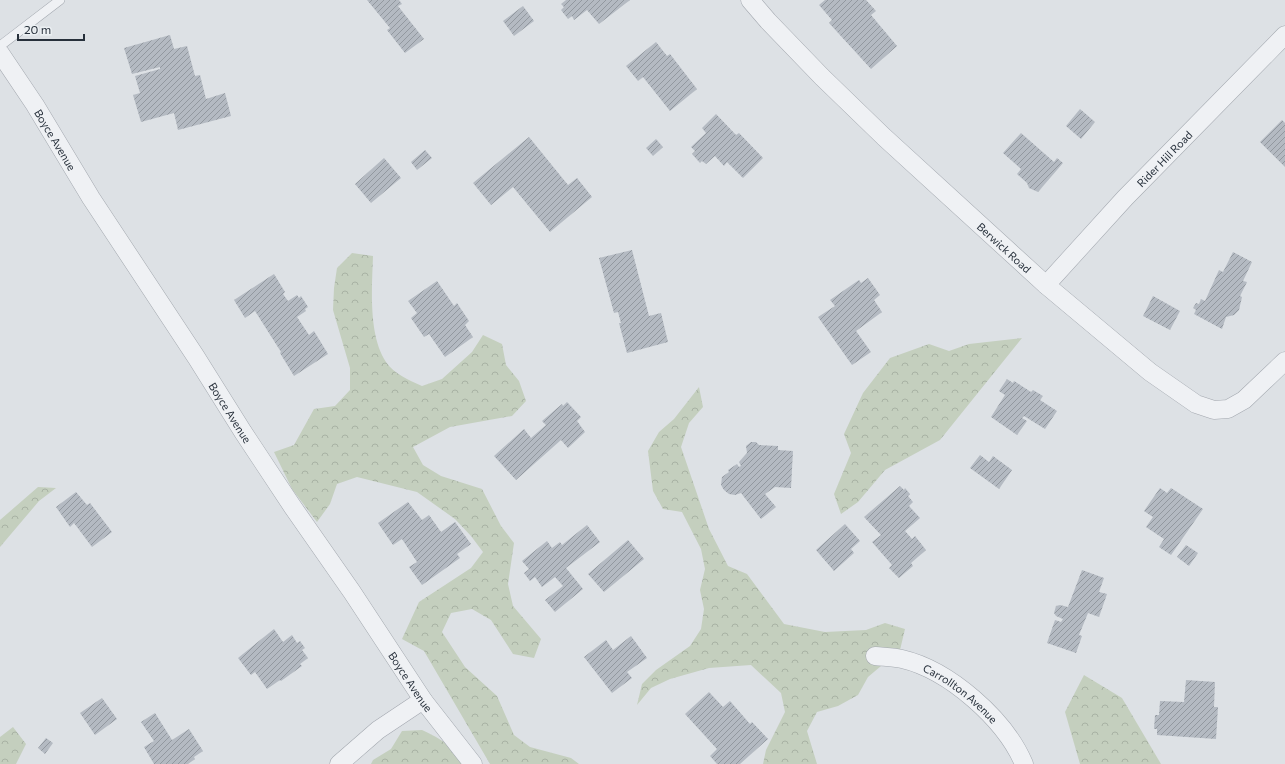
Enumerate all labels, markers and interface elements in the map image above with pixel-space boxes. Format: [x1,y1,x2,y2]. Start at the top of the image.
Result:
scale bar [18,16,84,42]
text: 20 m [24,22,51,36]
street label: Boyce Avenue [32,107,79,173]
street label: Rider Hill Road [1134,128,1194,189]
street label: Berwick Road [975,219,1034,275]
street label: Boyce Avenue [207,380,255,445]
street label: Boyce Avenue [386,649,436,714]
street label: Carrollton Avenue [921,661,1001,725]

